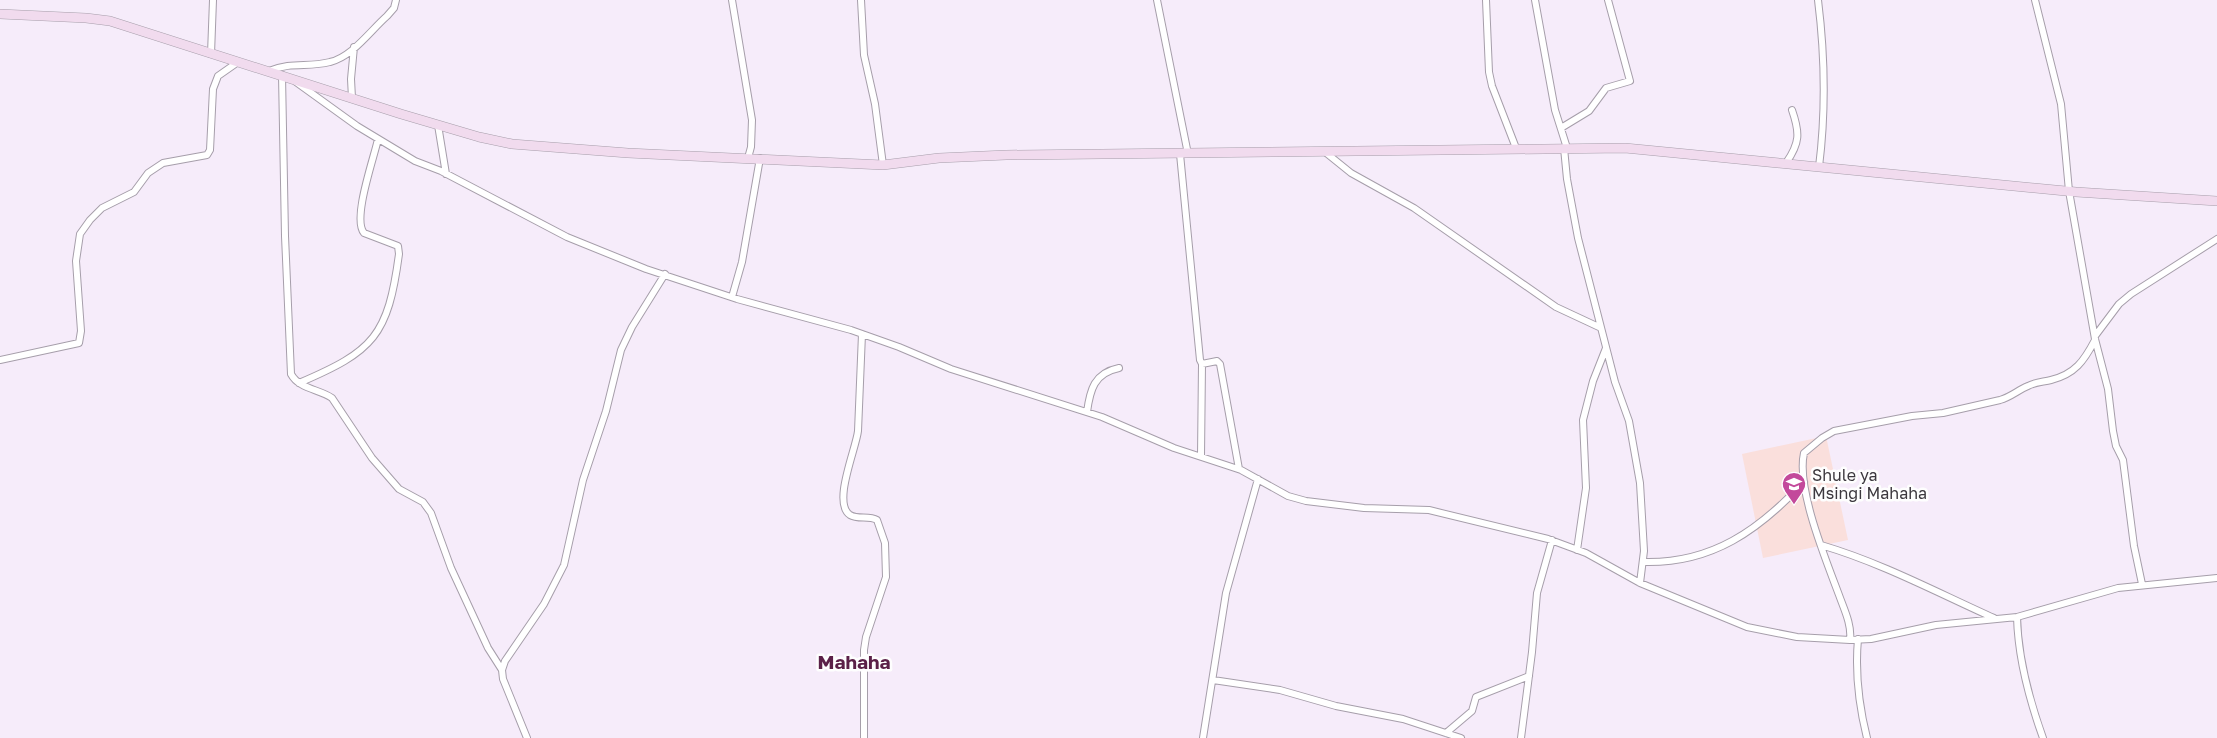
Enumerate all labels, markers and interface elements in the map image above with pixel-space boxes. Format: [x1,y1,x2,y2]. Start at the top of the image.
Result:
place label: Shule ya Msingi Mahaha [1812,465,1927,503]
school or university icon: Shule ya Msingi Mahaha [1781,471,1807,505]
district label: Mahaha [818,650,890,673]

